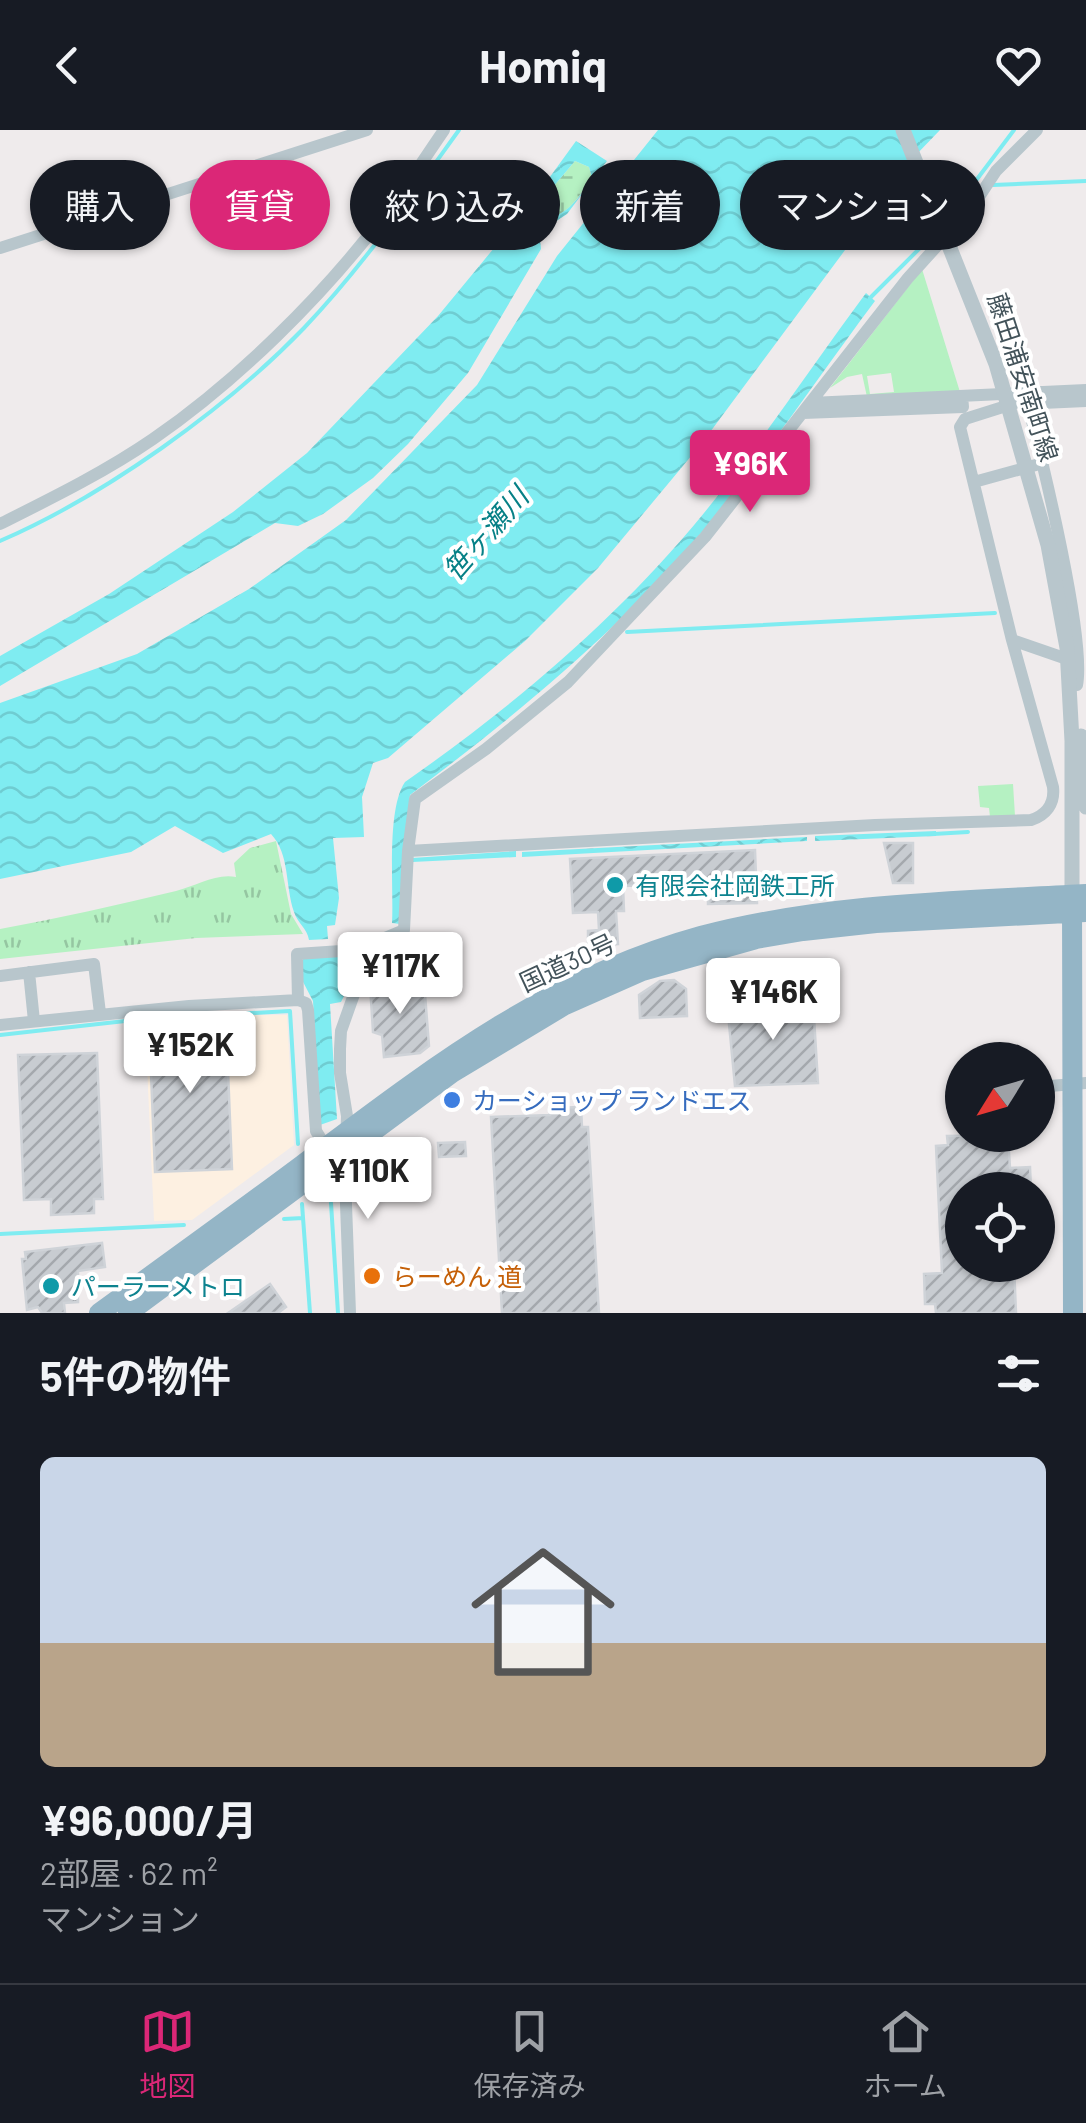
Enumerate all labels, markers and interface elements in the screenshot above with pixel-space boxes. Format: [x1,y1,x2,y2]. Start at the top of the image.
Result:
icon: back [40,38,95,93]
text: Homiq [479,38,607,92]
icon: heart [991,38,1046,93]
chip: 購入 [30,160,170,250]
chip: 賃貸 [190,160,330,250]
chip: 絞り込み [350,160,560,250]
chip: 新着 [580,160,720,250]
chip: マンション [740,160,985,250]
street label: 藤田浦安南町線 [983,289,1065,465]
pin: ¥96K [691,430,809,515]
text: ¥96K [712,443,788,481]
water label: 笹ヶ瀬川 [435,477,537,586]
place label: 有限会社岡鉄工所 [635,870,835,900]
marker: 有限会社岡鉄工所 [604,874,626,896]
street label: 国道30号 [514,927,620,997]
pin: ¥117K [330,932,470,1017]
text: ¥117K [360,945,440,983]
pin: ¥146K [703,958,843,1043]
text: ¥146K [728,971,818,1009]
pin: ¥152K [120,1011,260,1096]
text: ¥152K [146,1024,234,1062]
north arrow [945,1042,1055,1152]
map controls [945,1042,1055,1282]
place label: カーショップ ランドエス [472,1085,752,1115]
marker: カーショップ ランドエス [441,1089,463,1111]
pin: ¥110K [298,1137,438,1222]
text: ¥110K [326,1150,410,1188]
button: locate [945,1172,1055,1282]
place label: らーめん 道 [392,1261,522,1291]
marker: らーめん 道 [361,1265,383,1287]
place label: パーラーメトロ [71,1271,245,1301]
marker: パーラーメトロ [40,1275,62,1297]
icon: filters [991,1346,1046,1401]
text: 5件の物件 [40,1350,231,1400]
icon: home [453,1522,633,1702]
text: ¥96,000/月 [40,1794,257,1844]
text: 2部屋 · 62 m² [40,1853,218,1891]
text: マンション [40,1899,200,1937]
tab: 地図 [139,2004,195,2104]
tab: 保存済み [473,2004,585,2104]
tab: ホーム [864,2004,947,2104]

